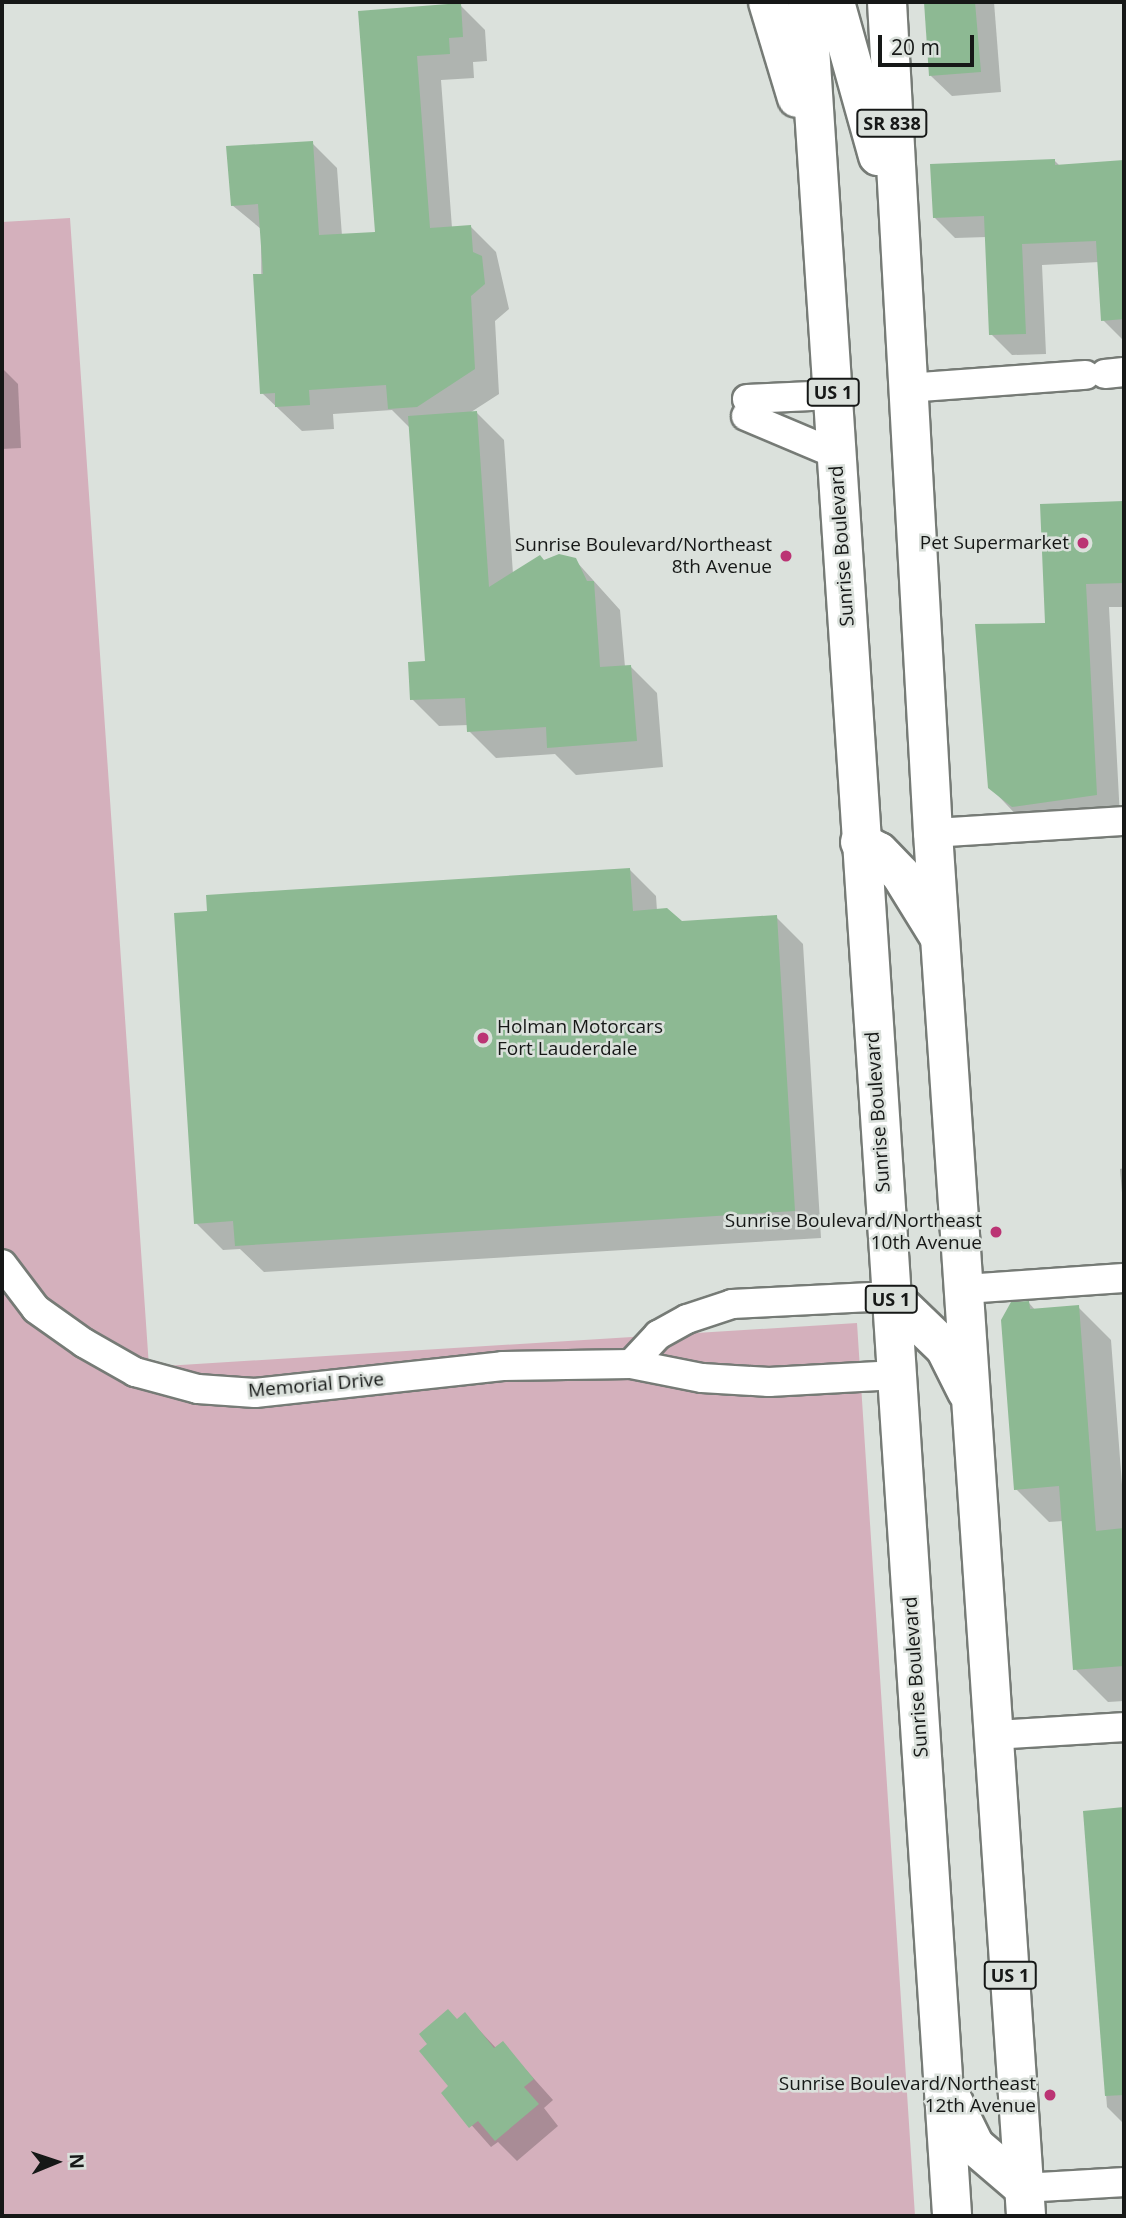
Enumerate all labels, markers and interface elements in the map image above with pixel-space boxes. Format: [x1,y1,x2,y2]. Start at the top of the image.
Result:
scale bar [881,21,977,65]
text: 20 m [891,33,940,61]
road number: SR 838 [855,109,929,138]
road number: US 1 [807,378,859,406]
street label: Sunrise Boulevard [825,465,859,627]
place label: Pet Supermarket [920,532,1069,554]
place label: Sunrise Boulevard/Northeast 8th Avenue [515,534,772,578]
marker: Pet Supermarket [1075,535,1091,551]
marker: Sunrise Boulevard/Northeast 8th Avenue [778,548,794,564]
place label: Holman Motorcars Fort Lauderdale [497,1016,663,1060]
marker: Holman Motorcars Fort Lauderdale [475,1030,491,1046]
street label: Sunrise Boulevard [861,1031,895,1193]
place label: Sunrise Boulevard/Northeast 10th Avenue [725,1210,982,1254]
marker: Sunrise Boulevard/Northeast 10th Avenue [988,1224,1004,1240]
road number: US 1 [865,1284,917,1314]
street label: Memorial Drive [247,1368,385,1402]
street label: Sunrise Boulevard [899,1596,933,1758]
road number: US 1 [984,1961,1036,1990]
place label: Sunrise Boulevard/Northeast 12th Avenue [779,2073,1036,2117]
marker: Sunrise Boulevard/Northeast 12th Avenue [1042,2087,1058,2103]
north arrow [21,2127,91,2197]
text: N [64,2153,90,2169]

